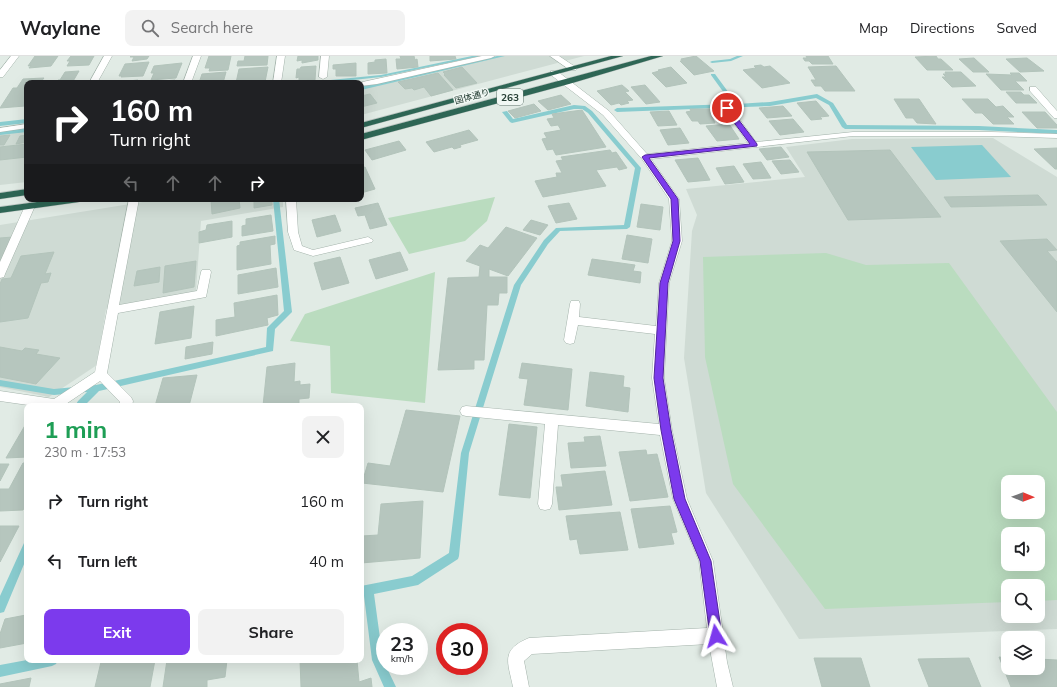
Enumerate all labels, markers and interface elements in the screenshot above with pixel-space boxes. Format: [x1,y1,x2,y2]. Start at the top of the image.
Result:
search box [125,10,405,46]
text: Waylane [20,16,101,40]
icon: search [139,17,161,39]
text: Search here [171,18,253,37]
text: Map [859,19,888,37]
text: Directions [910,19,975,37]
text: Saved [997,19,1037,37]
street label: 国体通り [453,86,491,106]
road number: 263 [497,89,523,105]
pin [710,91,744,125]
text: 160 m [110,93,193,128]
icon: right [44,96,96,148]
icon: arrive [716,97,738,119]
text: Turn right [110,128,190,151]
icon: left [120,172,142,194]
icon: ahead [162,172,184,194]
icon: ahead [204,172,226,194]
icon: right [246,172,268,194]
text: 1 min [44,414,107,444]
button: close [302,416,344,458]
text: 230 m · 17:53 [44,444,126,460]
north arrow [1001,475,1045,519]
map controls [1001,475,1045,675]
icon: right [44,490,66,512]
text: Turn right [78,492,148,511]
text: 160 m [300,492,344,511]
button: sound [1001,527,1045,571]
icon: left [44,550,66,572]
text: Turn left [78,552,137,571]
text: 40 m [309,552,344,571]
button: search [1001,579,1045,623]
button: Exit [44,609,190,655]
button: Share [198,609,344,655]
position arrow [695,615,737,657]
speed limit sign: 30 [436,623,488,675]
text: 23 [390,631,414,656]
button: layers [1001,631,1045,675]
text: km/h [391,652,413,665]

